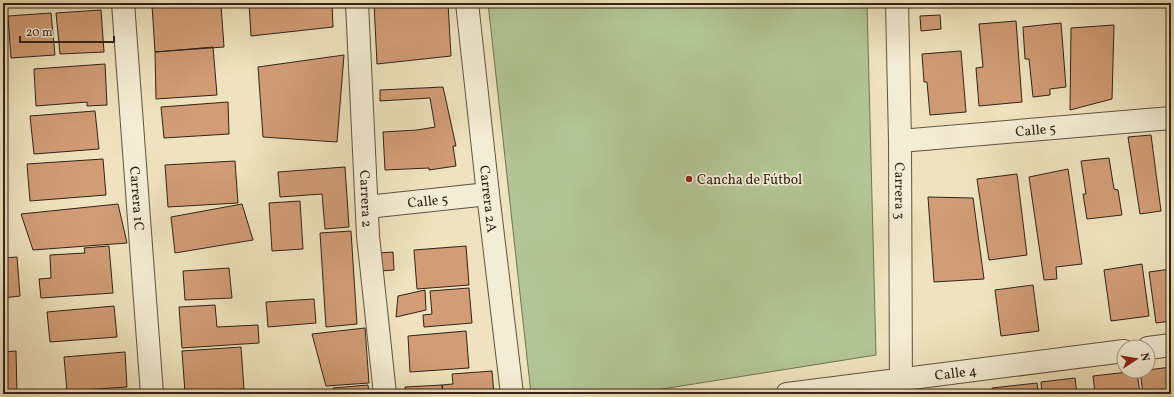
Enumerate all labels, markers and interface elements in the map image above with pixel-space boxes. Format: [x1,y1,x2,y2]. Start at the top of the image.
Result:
scale bar [20,18,114,44]
text: 20 m [26,25,53,41]
street label: Calle 5 [1015,120,1057,142]
street label: Carrera 3 [889,162,908,220]
street label: Carrera 2A [474,164,501,234]
street label: Carrera 1C [124,166,148,232]
street label: Carrera 2 [354,170,376,228]
place label: Cancha de Fútbol [697,171,802,190]
marker: Cancha de Fútbol [684,174,694,184]
street label: Calle 5 [407,190,449,214]
north arrow [1116,339,1156,379]
text: N [1136,352,1152,363]
street label: Calle 4 [934,362,978,386]

